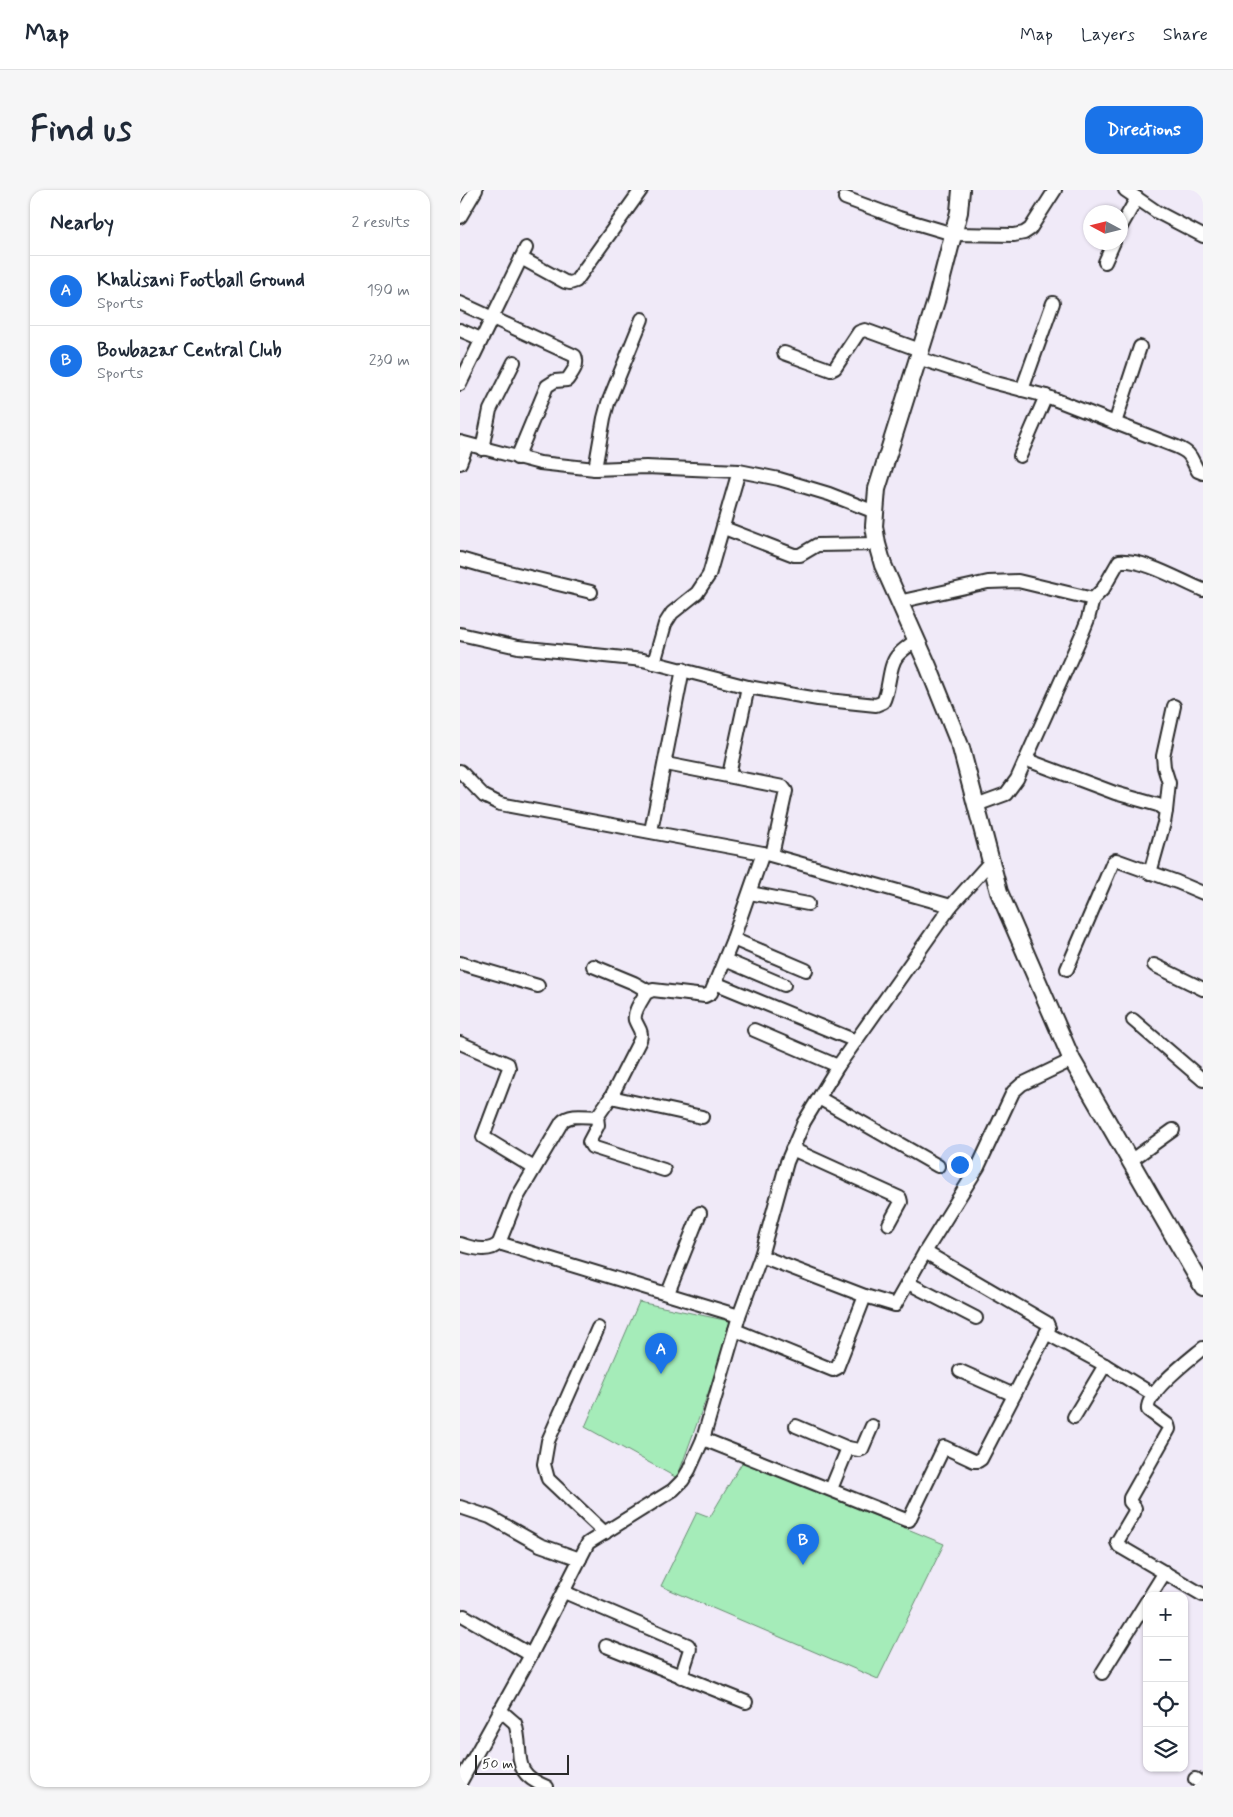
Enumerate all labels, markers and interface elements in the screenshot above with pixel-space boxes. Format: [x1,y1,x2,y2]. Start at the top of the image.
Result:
text: Map [25,19,69,50]
text: Map [1020,23,1053,47]
text: Layers [1081,23,1135,47]
text: Share [1163,23,1208,47]
button: Directions [1085,106,1203,154]
text: Find us [30,107,132,153]
north arrow [1083,205,1128,250]
text: Nearby [50,209,114,237]
text: 2 results [352,212,410,233]
text: Khalisani Football Ground [97,268,305,293]
text: A [61,280,71,301]
text: 190 m [367,280,410,301]
text: Sports [97,293,143,314]
text: Bowbazar Central Club [97,338,282,363]
text: B [61,350,71,371]
text: 230 m [369,350,410,371]
text: Sports [97,363,143,384]
your location [947,1152,973,1178]
pin: A [645,1333,677,1374]
pin: B [787,1524,819,1565]
map controls [1143,1592,1188,1772]
button: + [1143,1592,1188,1637]
button: − [1143,1637,1188,1682]
button: locate [1143,1682,1188,1727]
button: layers [1143,1727,1188,1772]
scale bar [475,1752,569,1775]
text: 50 m [482,1755,513,1773]

